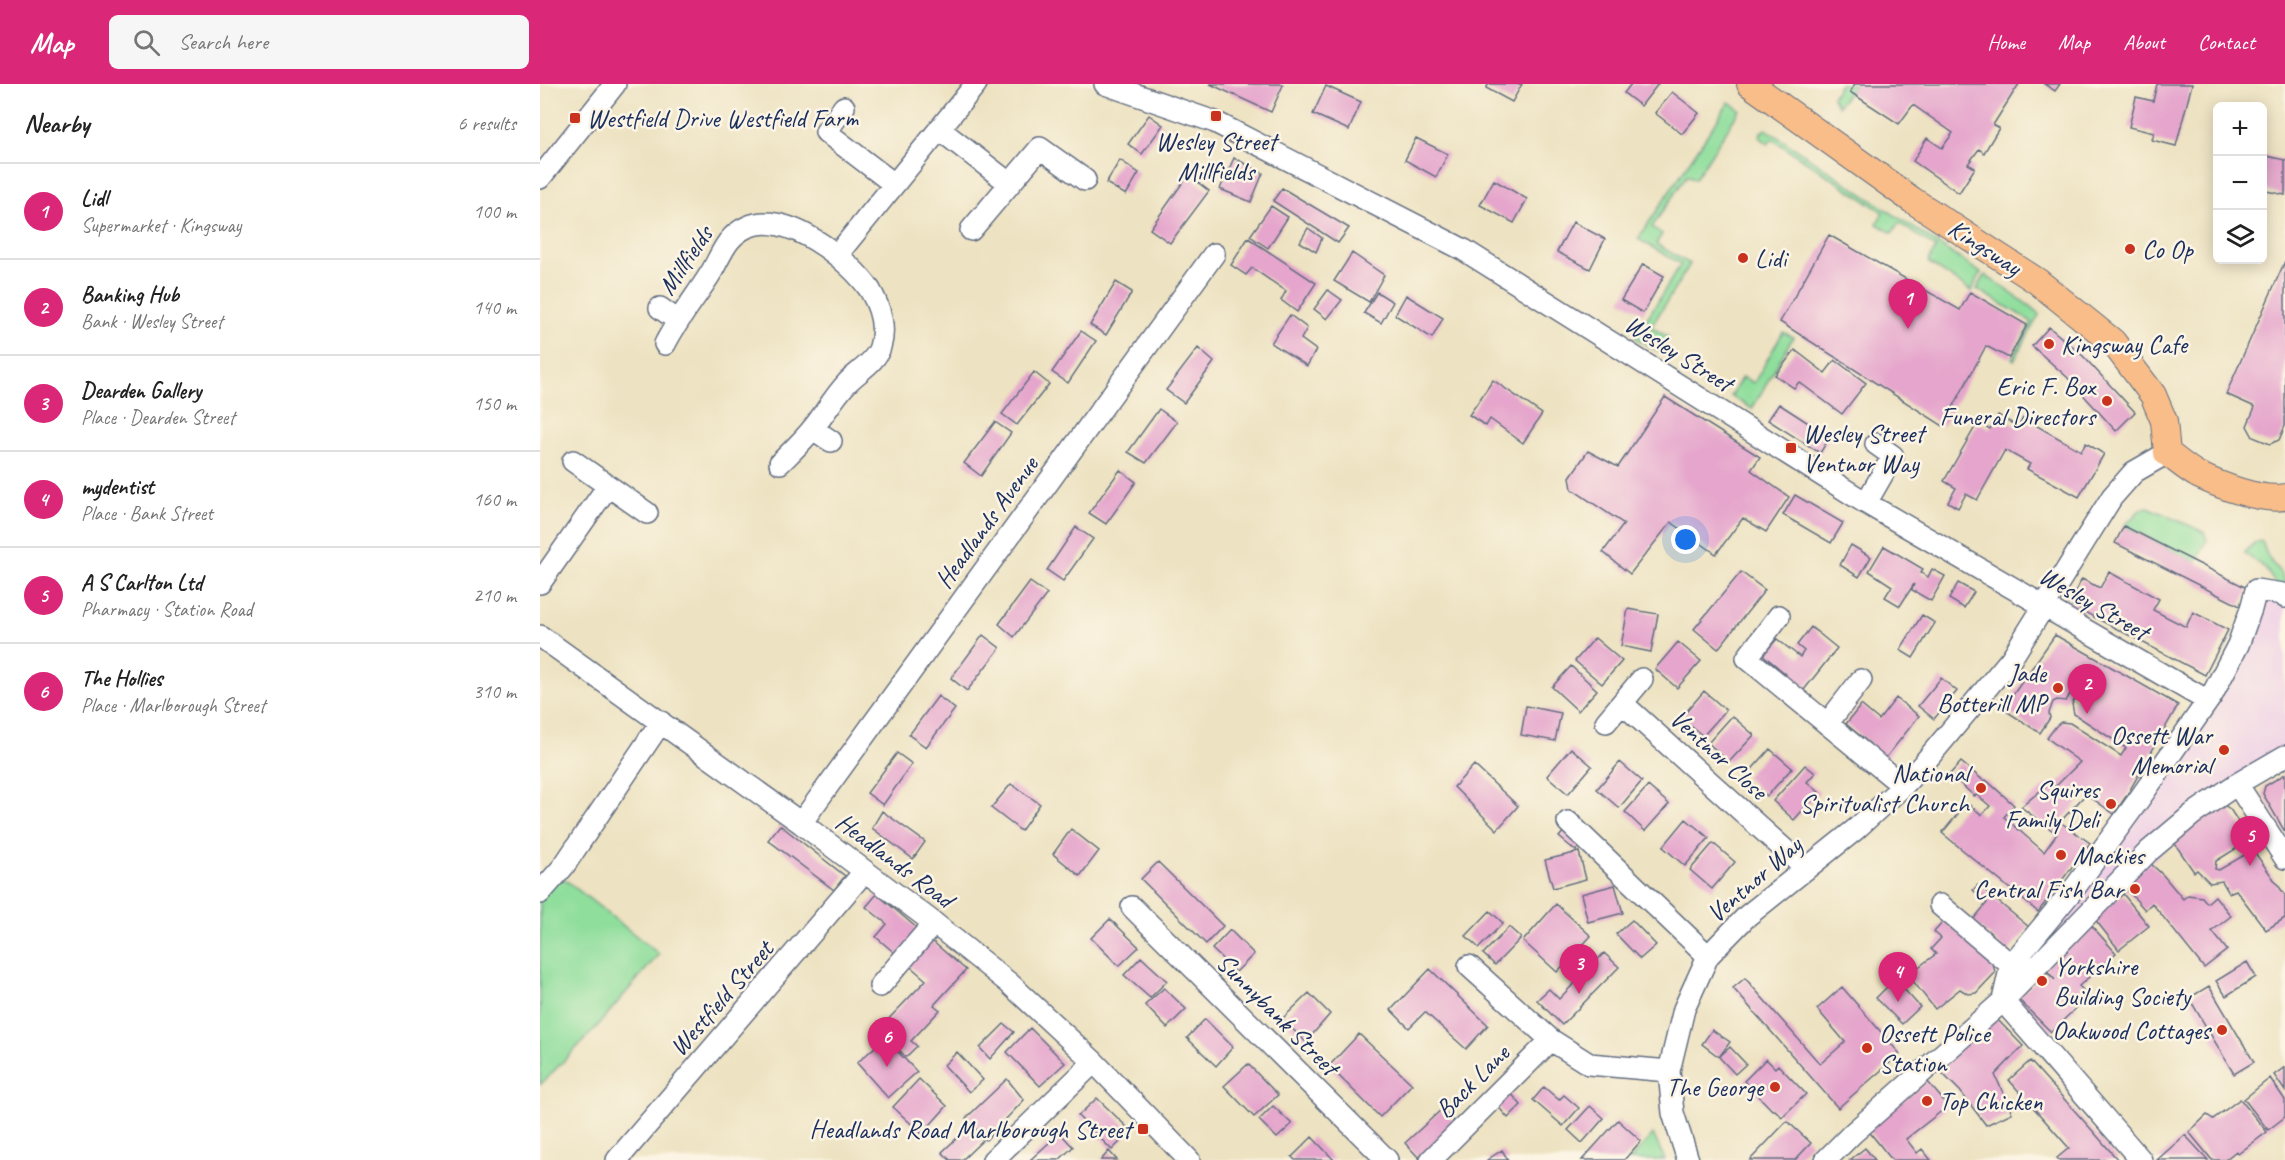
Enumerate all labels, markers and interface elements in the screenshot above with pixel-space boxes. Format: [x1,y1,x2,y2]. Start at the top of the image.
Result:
search box [109,15,529,69]
text: Map [30,25,73,60]
icon: search [130,26,163,59]
text: Search here [178,28,268,56]
text: Home [1987,29,2025,55]
text: Map [2058,29,2090,55]
text: About [2123,29,2165,55]
text: Contact [2198,29,2255,55]
place label: Westfield Drive Westfield Farm [587,102,859,135]
map controls [2213,102,2267,264]
button: + [2213,102,2267,156]
text: Nearby [24,107,89,140]
marker: Wesley Street Millfields [1209,109,1223,123]
text: 6 results [457,111,516,136]
marker: Westfield Drive Westfield Farm [568,111,582,125]
place label: Wesley Street Millfields [1156,125,1280,188]
button: − [2213,156,2267,210]
text: Lidl [81,185,108,213]
text: 1 [39,199,48,224]
text: 100 m [473,199,516,224]
button: layers [2213,210,2267,264]
street label: Kingsway [1942,212,2029,284]
text: Supermarket · Kingsway [81,213,241,238]
street label: Millfields [650,218,722,301]
place label: Co Op [2142,233,2194,266]
place label: Lidi [1755,242,1789,275]
marker: Co Op [2123,242,2137,256]
marker: Lidi [1736,251,1750,265]
pin: 1 [1888,280,1928,329]
text: Banking Hub [81,281,179,309]
text: 2 [39,295,48,320]
text: 140 m [473,295,516,320]
street label: Wesley Street [1619,307,1742,401]
text: Bank · Wesley Street [81,309,223,334]
place label: Kingsway Cafe [2061,328,2189,361]
marker: Kingsway Cafe [2042,337,2056,351]
place label: Eric F. Box Funeral Directors [1940,370,2097,433]
text: Dearden Gallery [81,377,201,405]
text: 3 [39,391,48,416]
text: 150 m [473,391,516,416]
marker: Eric F. Box Funeral Directors [2100,394,2114,408]
text: Place · Dearden Street [81,405,235,430]
place label: Wesley Street Ventnor Way [1803,417,1927,480]
marker: Wesley Street Ventnor Way [1784,441,1798,455]
street label: Headlands Avenue [927,448,1046,595]
text: mydentist [81,473,154,501]
text: 4 [39,487,48,512]
text: 160 m [473,487,516,512]
text: Place · Bank Street [81,501,213,526]
your location [1671,525,1700,554]
street label: Wesley Street [2033,559,2157,650]
text: A S Carlton Ltd [81,569,202,597]
text: 5 [39,583,48,608]
text: 210 m [473,583,516,608]
text: Pharmacy · Station Road [81,597,252,622]
place label: Jade Botterill MP [1937,657,2049,720]
pin: 2 [2068,664,2106,714]
text: The Hollies [81,665,162,693]
text: 6 [39,679,48,704]
text: 310 m [473,679,516,704]
marker: Jade Botterill MP [2051,681,2065,695]
text: Place · Marlborough Street [81,693,265,718]
street label: Ventnor Close [1663,702,1776,809]
place label: Ossett War Memorial [2111,719,2217,782]
marker: Ossett War Memorial [2217,743,2231,757]
place label: National Spiritualist Church [1800,757,1974,820]
place label: Squires Family Deli [2005,773,2102,836]
marker: National Spiritualist Church [1974,781,1988,795]
marker: Squires Family Deli [2104,797,2118,811]
street label: Headlands Road [829,805,963,918]
pin: 5 [2230,816,2270,866]
street label: Ventnor Way [1700,828,1810,930]
place label: Mackies [2073,839,2146,872]
marker: Mackies [2054,848,2068,862]
place label: Central Fish Bar [1974,873,2126,906]
marker: Central Fish Bar [2128,882,2142,896]
street label: Westfield Street [662,932,782,1063]
pin: 3 [1560,944,1598,994]
street label: Sunnybank Street [1209,946,1348,1085]
place label: Yorkshire Building Society [2054,950,2192,1013]
pin: 4 [1878,952,1918,1002]
marker: Yorkshire Building Society [2035,974,2049,988]
place label: Oakwood Cottages [2052,1014,2212,1047]
place label: Ossett Police Station [1879,1017,1992,1080]
pin: 6 [868,1018,906,1067]
marker: Oakwood Cottages [2215,1023,2229,1037]
street label: Back Lane [1428,1036,1517,1125]
marker: Ossett Police Station [1860,1041,1874,1055]
place label: The George [1666,1071,1766,1104]
marker: The George [1768,1080,1782,1094]
place label: Top Chicken [1939,1085,2043,1118]
marker: Top Chicken [1920,1094,1934,1108]
place label: Headlands Road Marlborough Street [810,1113,1134,1146]
marker: Headlands Road Marlborough Street [1136,1122,1150,1136]

